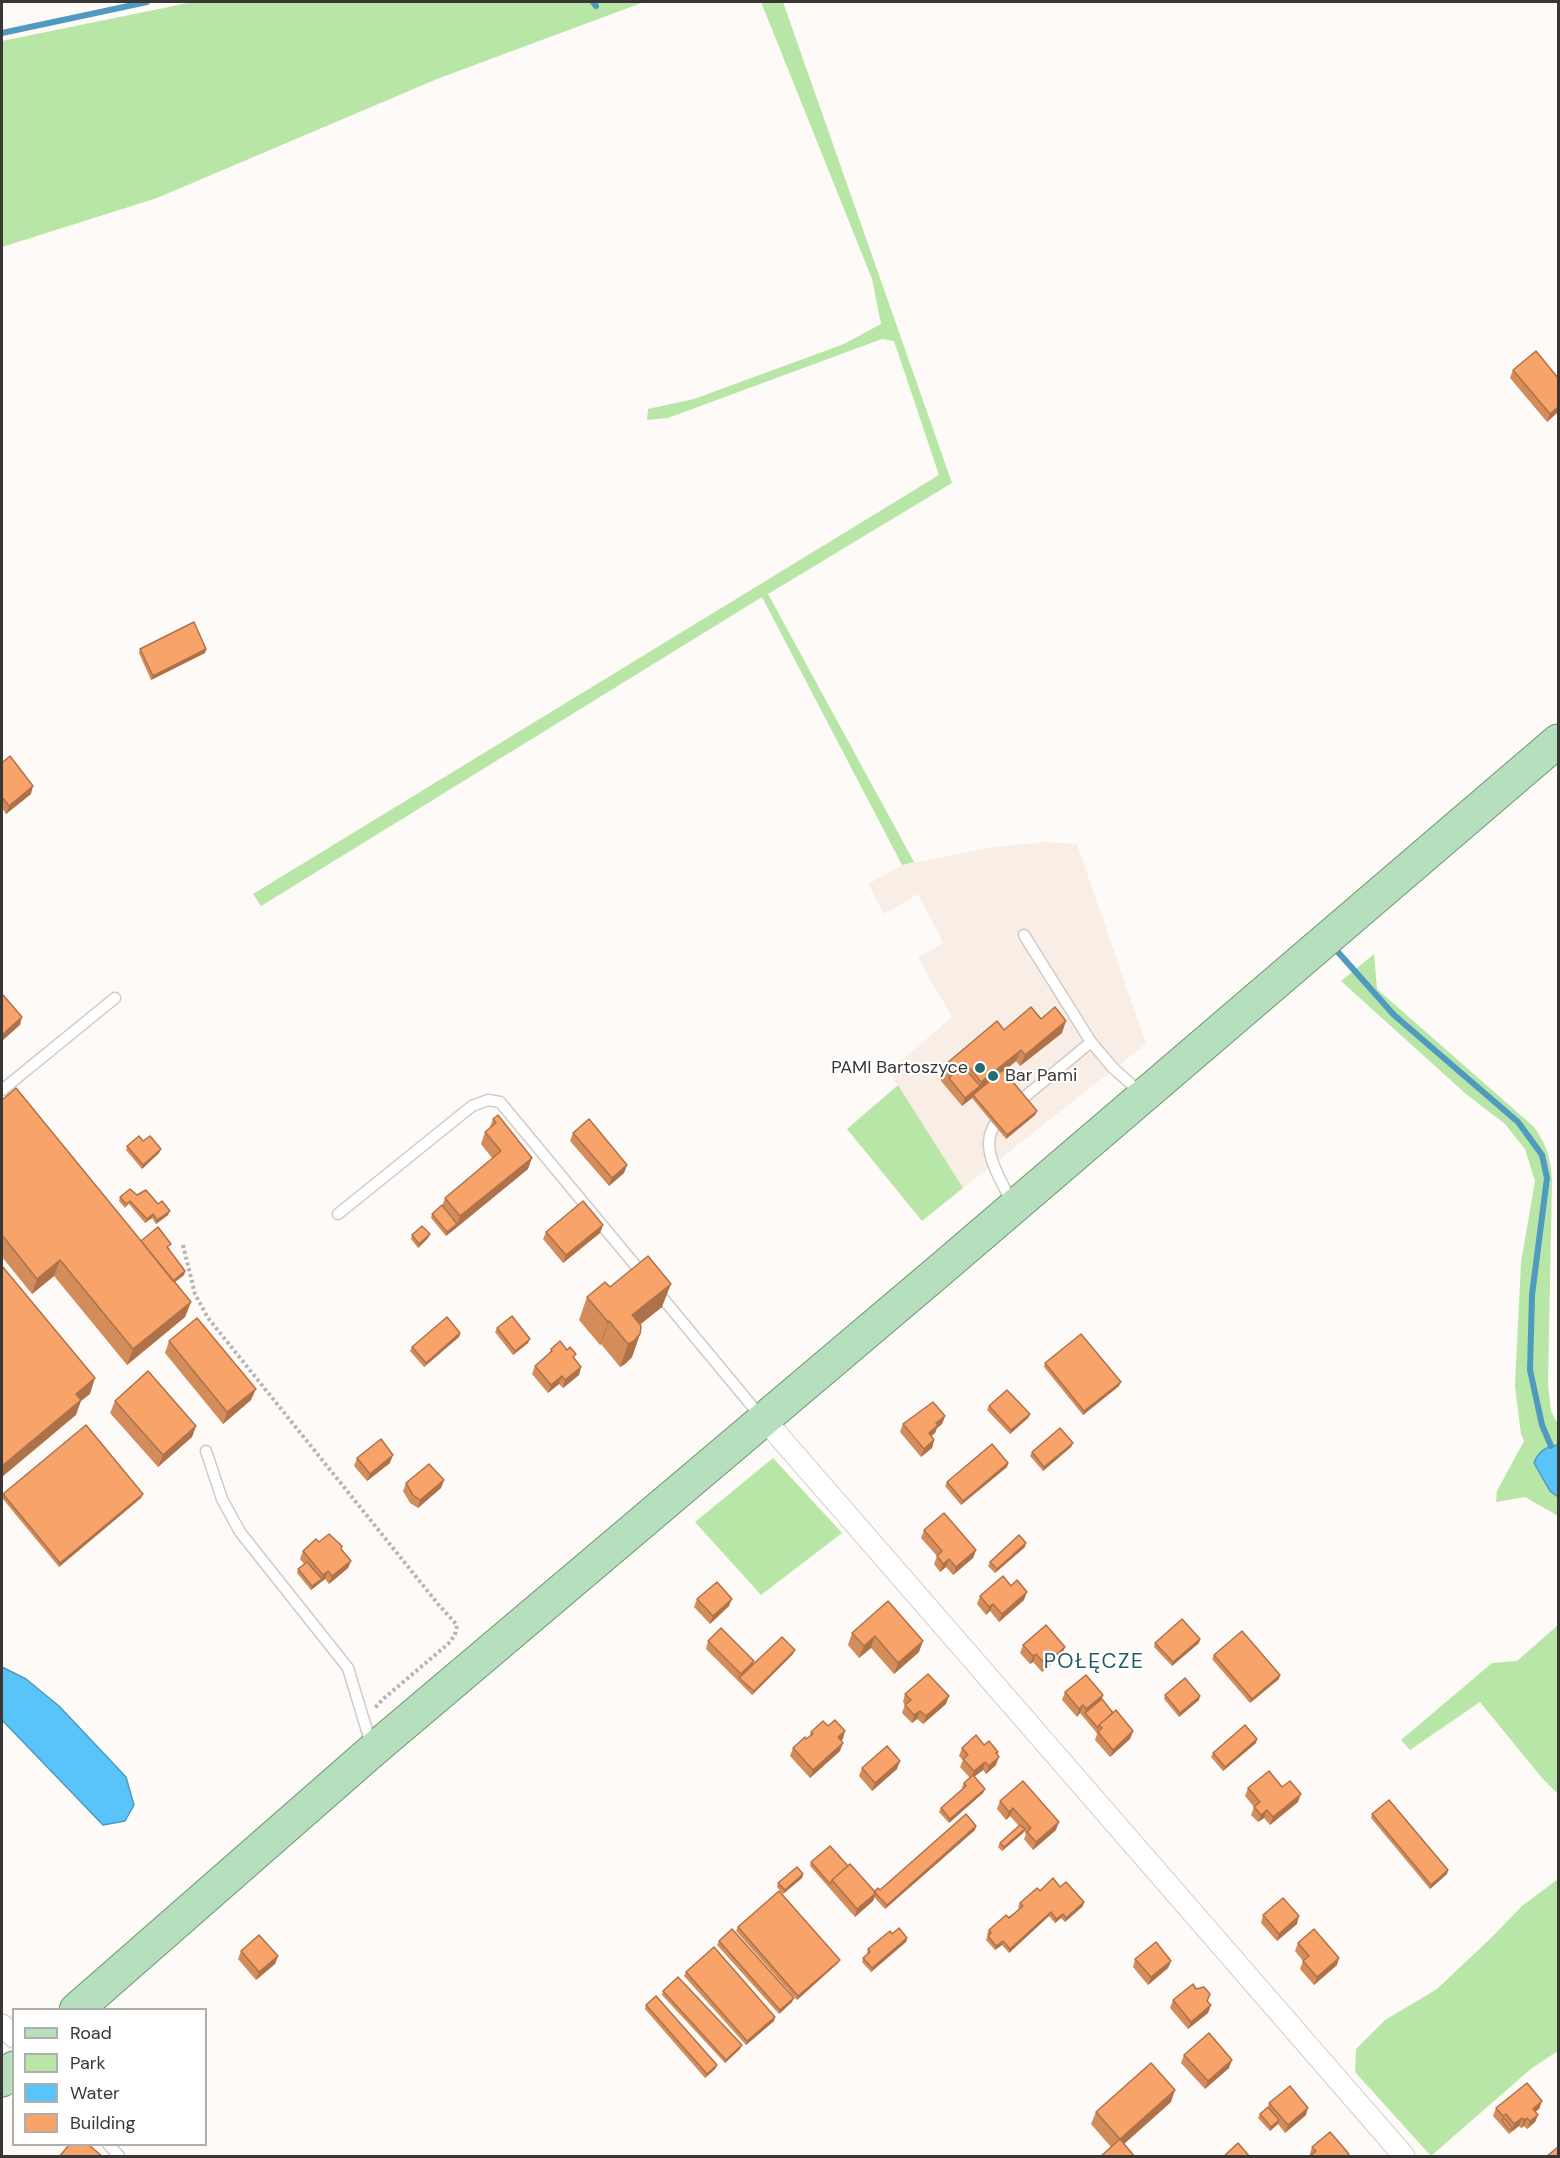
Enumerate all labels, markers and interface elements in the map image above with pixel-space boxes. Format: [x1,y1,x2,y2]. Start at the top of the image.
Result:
place label: PAMI Bartoszyce [831,1057,968,1079]
marker: PAMI Bartoszyce [973,1061,987,1075]
place label: Bar Pami [1005,1065,1077,1087]
marker: Bar Pami [986,1069,1000,1083]
district label: POŁĘCZE [1044,1649,1144,1675]
legend [12,2008,207,2146]
text: Road [70,2021,112,2045]
text: Park [70,2051,106,2075]
text: Water [70,2081,120,2105]
text: Building [70,2111,135,2135]

